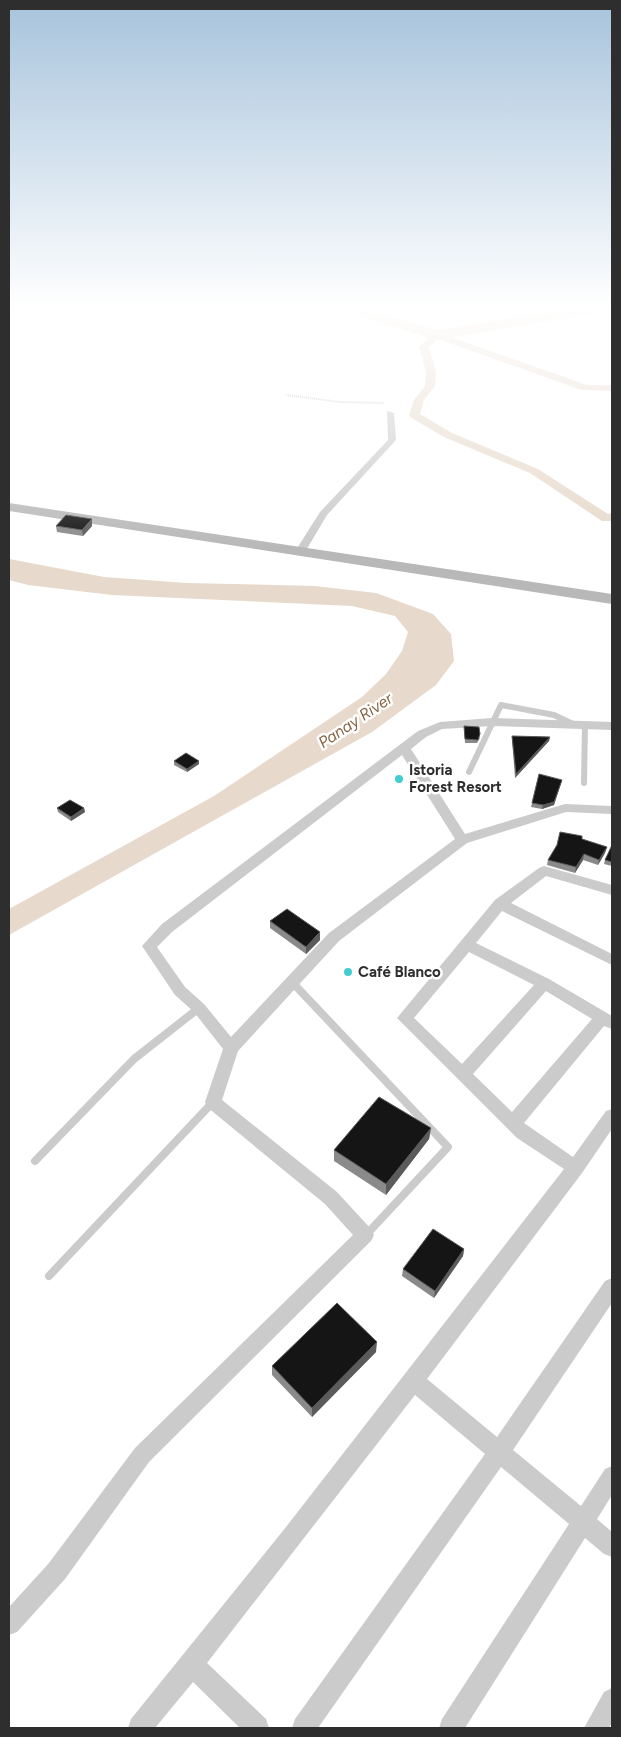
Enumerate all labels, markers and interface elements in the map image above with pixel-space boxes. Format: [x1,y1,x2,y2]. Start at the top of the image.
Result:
water label: Panay River [315,688,396,752]
place label: Istoria Forest Resort [409,761,502,796]
marker: Istoria Forest Resort [393,773,405,785]
place label: Café Blanco [358,963,441,981]
marker: Café Blanco [342,966,354,978]

